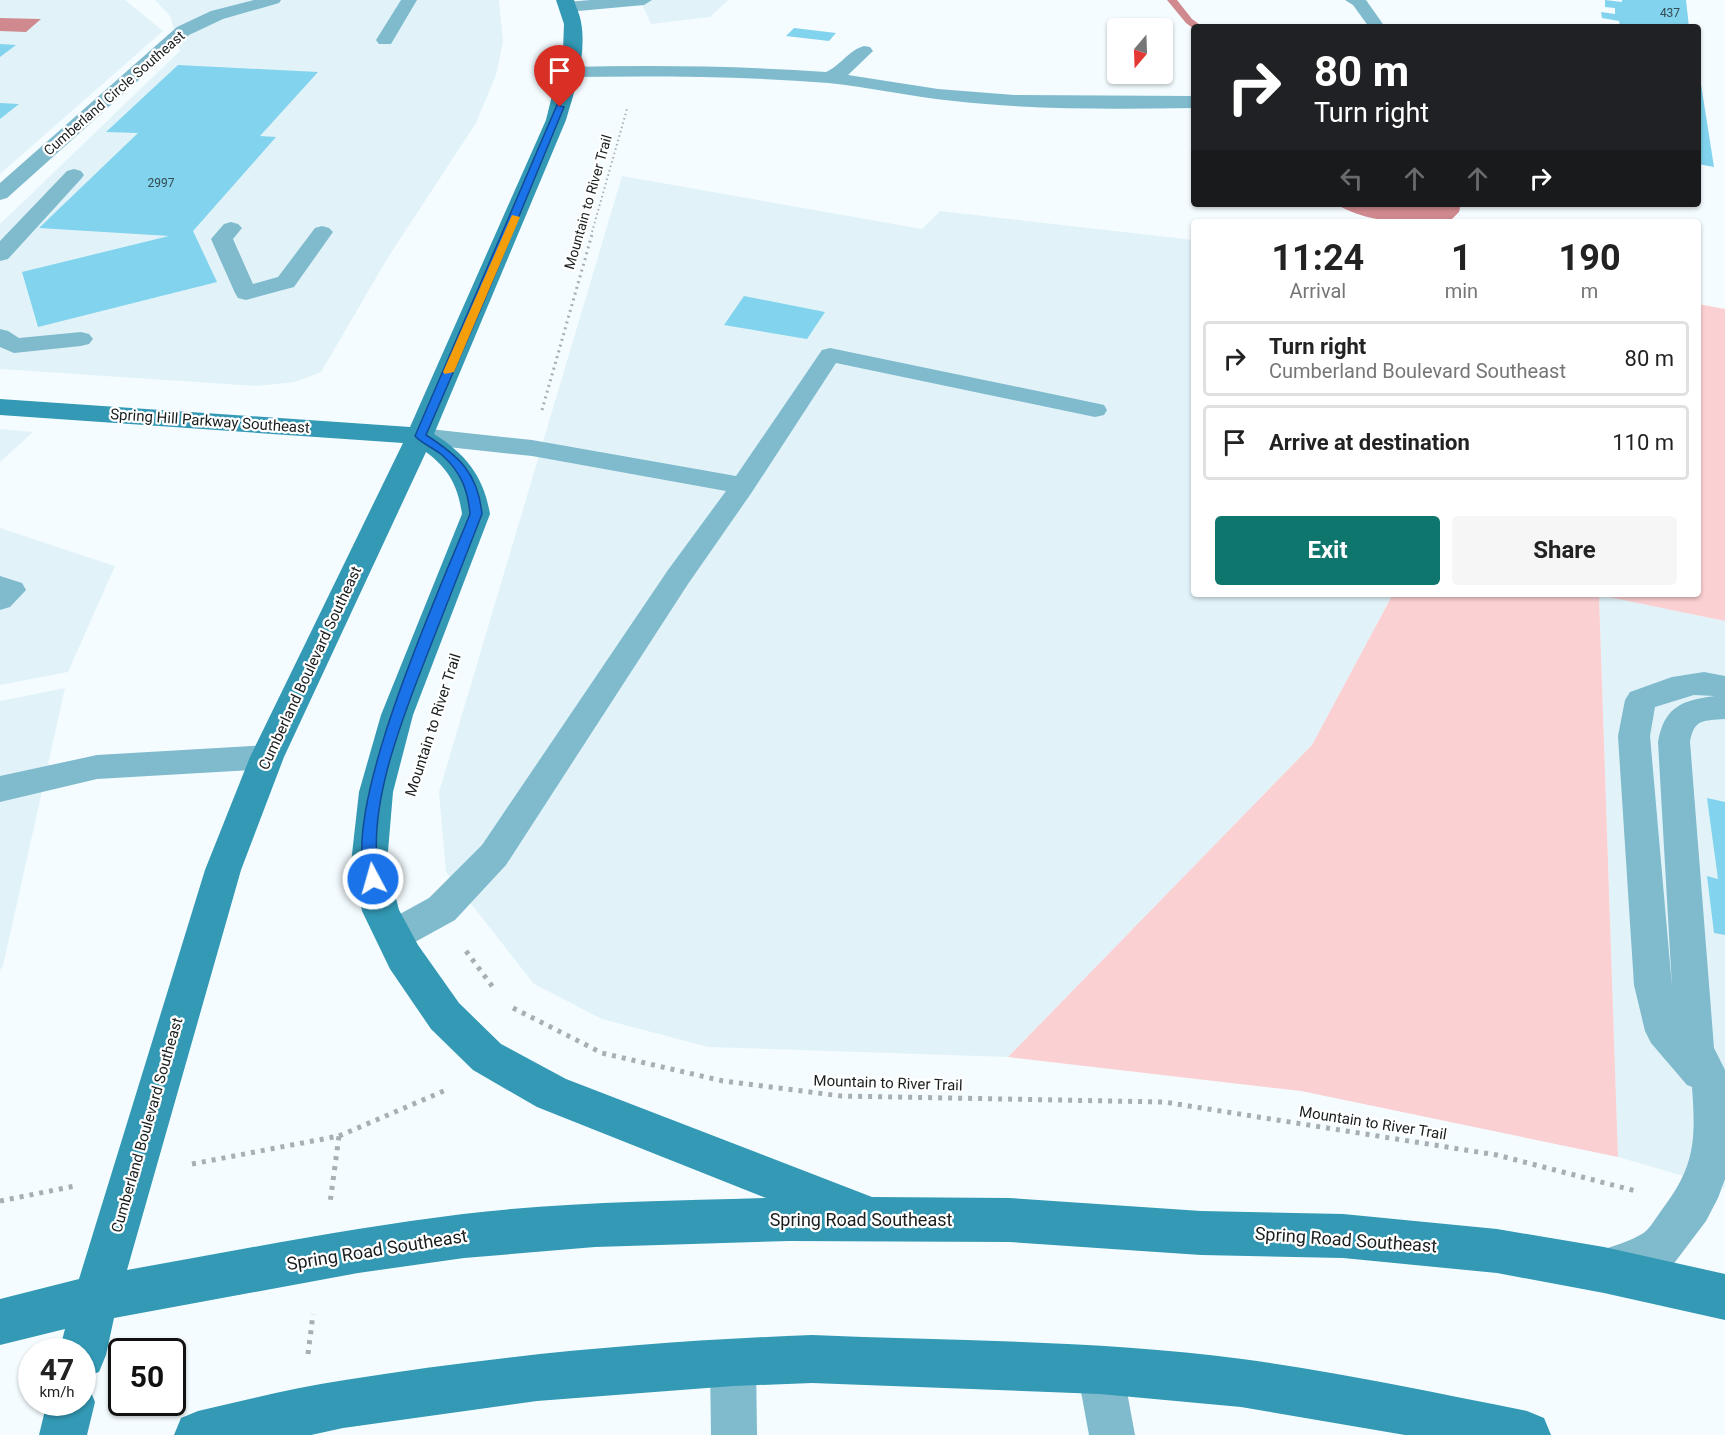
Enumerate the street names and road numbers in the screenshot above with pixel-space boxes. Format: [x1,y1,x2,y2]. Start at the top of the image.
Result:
street label: Cumberland Circle Southeast [40,27,188,158]
street label: Mountain to River Trail [561,133,615,271]
street label: Spring Hill Parkway Southeast [110,405,310,437]
street label: Cumberland Boulevard Southeast [255,563,365,773]
street label: Mountain to River Trail [401,651,465,799]
street label: Cumberland Boulevard Southeast [108,1015,186,1235]
street label: Mountain to River Trail [813,1071,963,1095]
street label: Mountain to River Trail [1298,1102,1448,1144]
street label: Spring Road Southeast [770,1209,952,1230]
street label: Spring Road Southeast [1254,1223,1438,1256]
street label: Spring Road Southeast [285,1225,469,1274]

